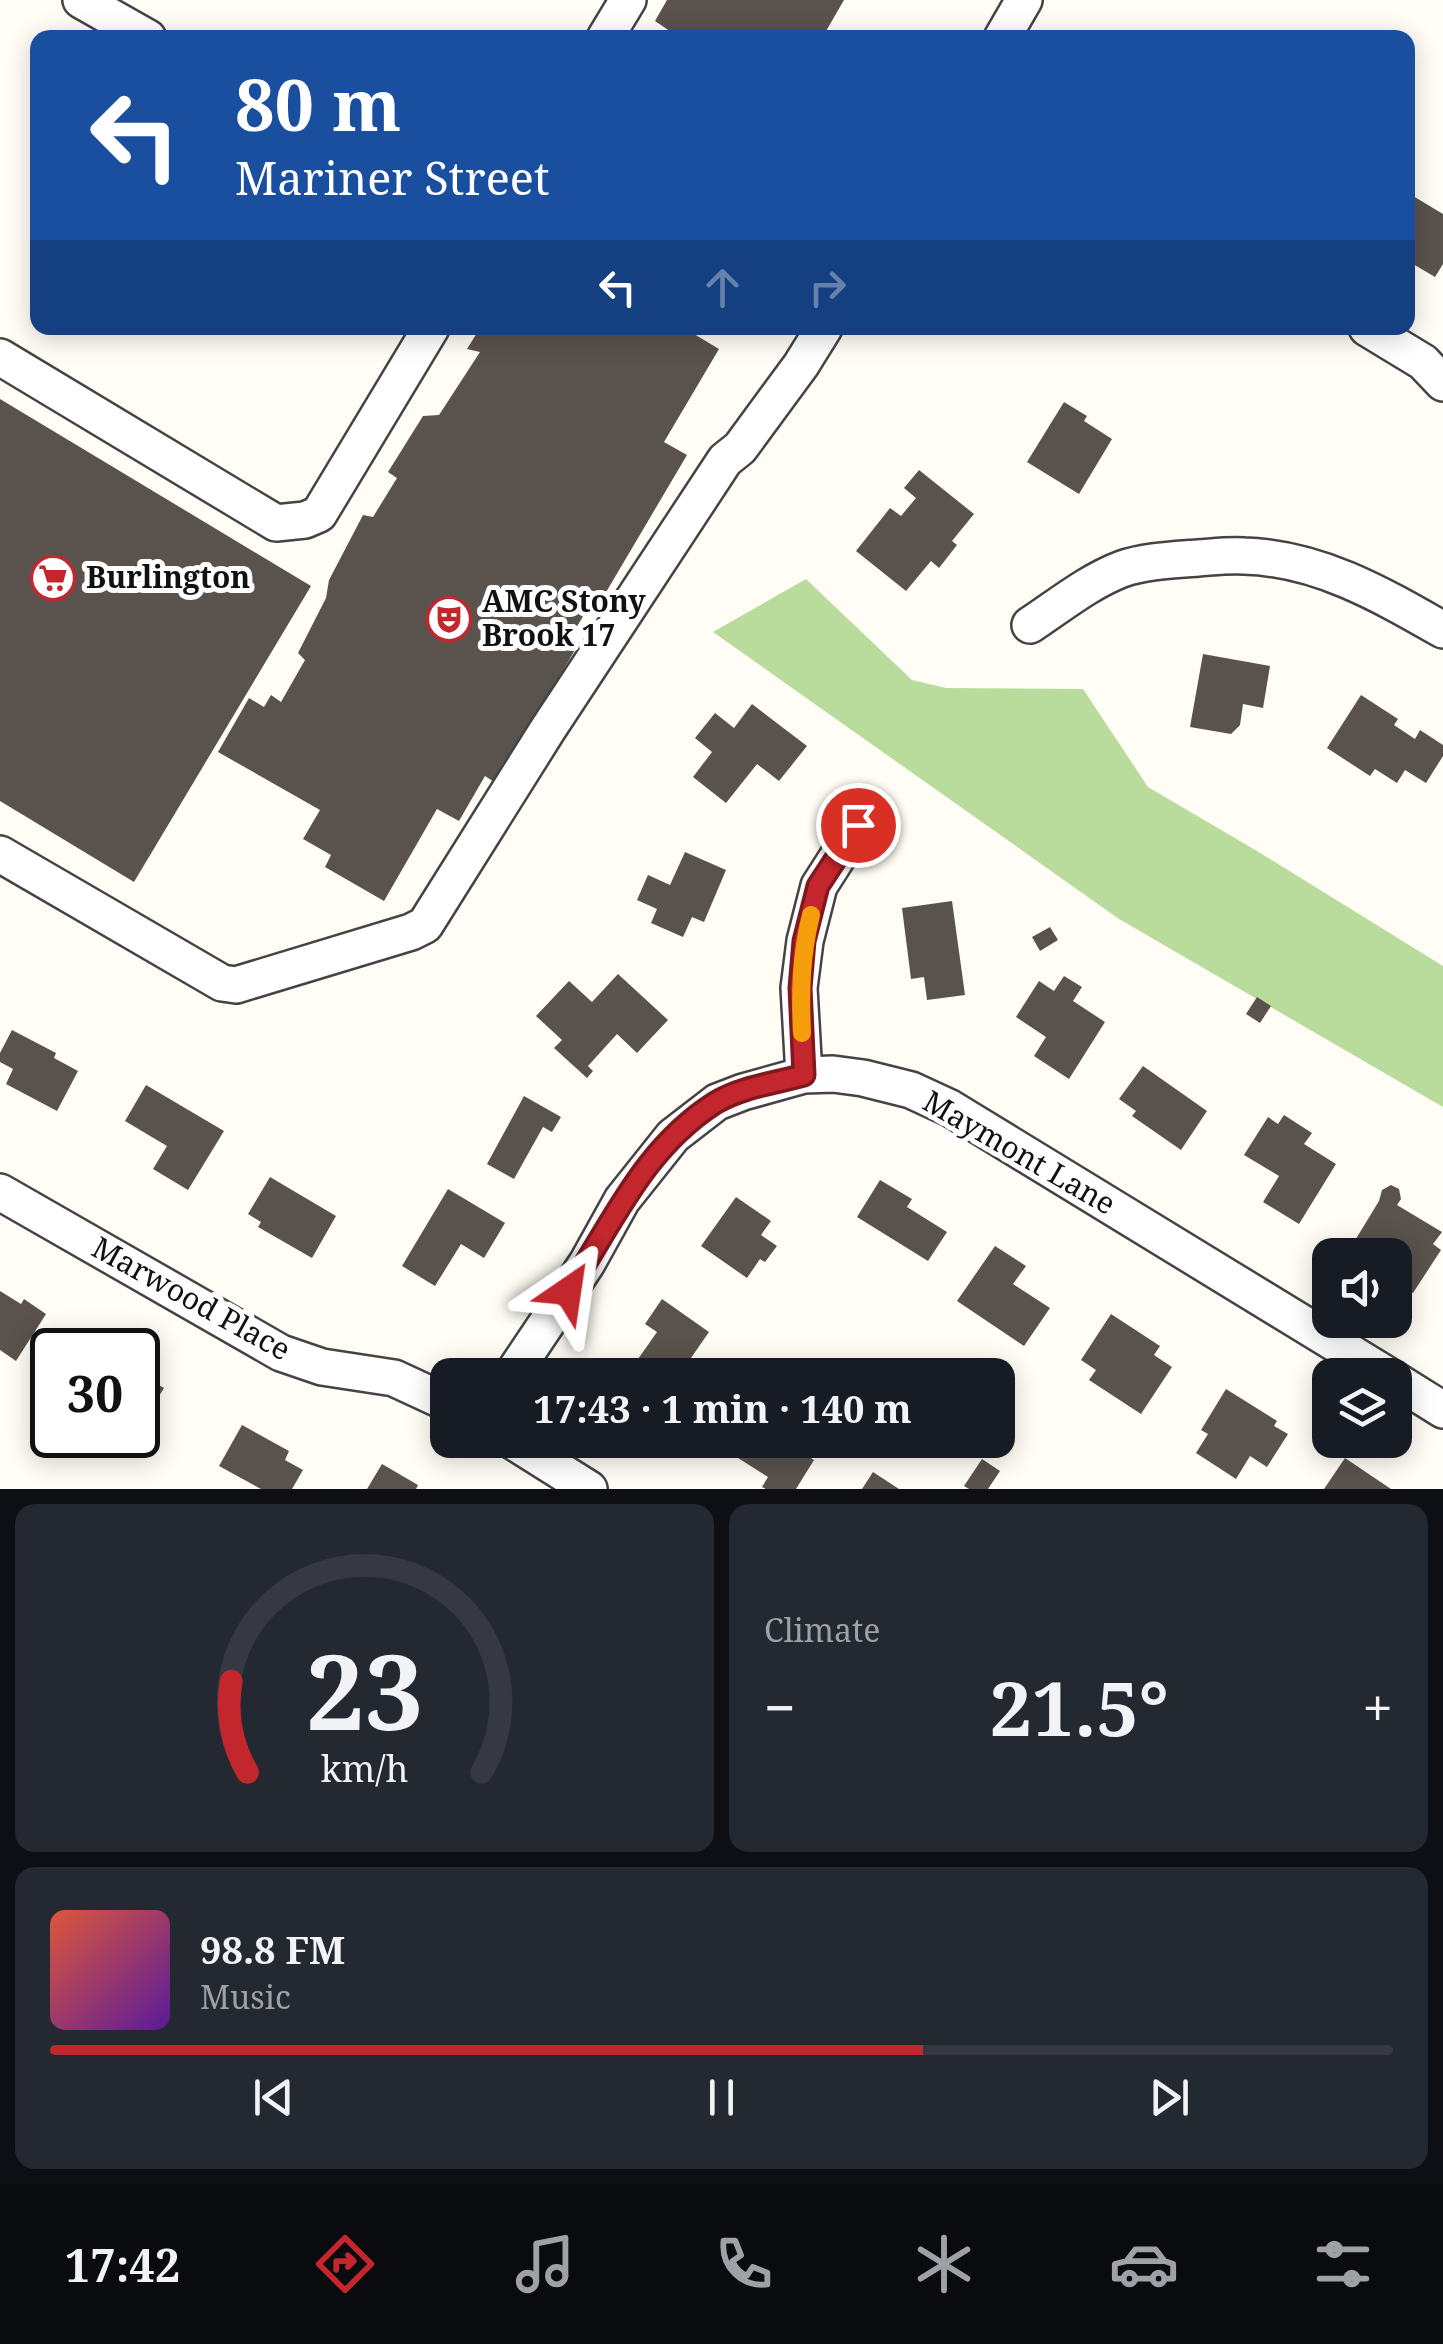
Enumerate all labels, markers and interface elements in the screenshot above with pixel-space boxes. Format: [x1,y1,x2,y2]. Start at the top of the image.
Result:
text: 80 m [235,56,401,152]
icon: left [70,70,200,200]
text: Mariner Street [235,147,550,208]
icon: left [590,260,645,315]
icon: ahead [695,260,750,315]
icon: right [800,260,855,315]
supermarket icon: Burlington [30,555,76,601]
place label: Burlington [86,556,250,597]
place label: AMC Stony Brook 17 [482,580,646,655]
theatre icon: AMC Stony Brook 17 [426,596,472,642]
pin [816,783,901,868]
icon: arrive [831,798,886,853]
street label: Maymont Lane [916,1080,1123,1223]
street label: Marwood Place [85,1226,298,1369]
map controls [1312,1238,1412,1458]
button: sound [1312,1238,1412,1338]
position arrow [516,1239,620,1343]
speed limit sign: 30 [30,1328,160,1458]
button: layers [1312,1358,1412,1458]
text: 17:43 · 1 min · 140 m [533,1382,912,1434]
text: Climate [764,1608,880,1651]
text: 23 [306,1619,423,1760]
text: 21.5° [989,1656,1169,1758]
text: − [764,1669,796,1744]
text: + [1362,1669,1393,1744]
text: km/h [321,1744,408,1792]
text: 98.8 FM [200,1923,345,1975]
text: Music [200,1975,291,2018]
icon: previous [246,2070,301,2125]
icon: pause [694,2070,749,2125]
icon: next [1142,2070,1197,2125]
icon: directions [310,2229,380,2299]
icon: music [510,2229,580,2299]
icon: phone [709,2229,779,2299]
icon: climate [909,2229,979,2299]
icon: car [1109,2229,1179,2299]
icon: filters [1308,2229,1378,2299]
text: 17:42 [65,2234,180,2295]

